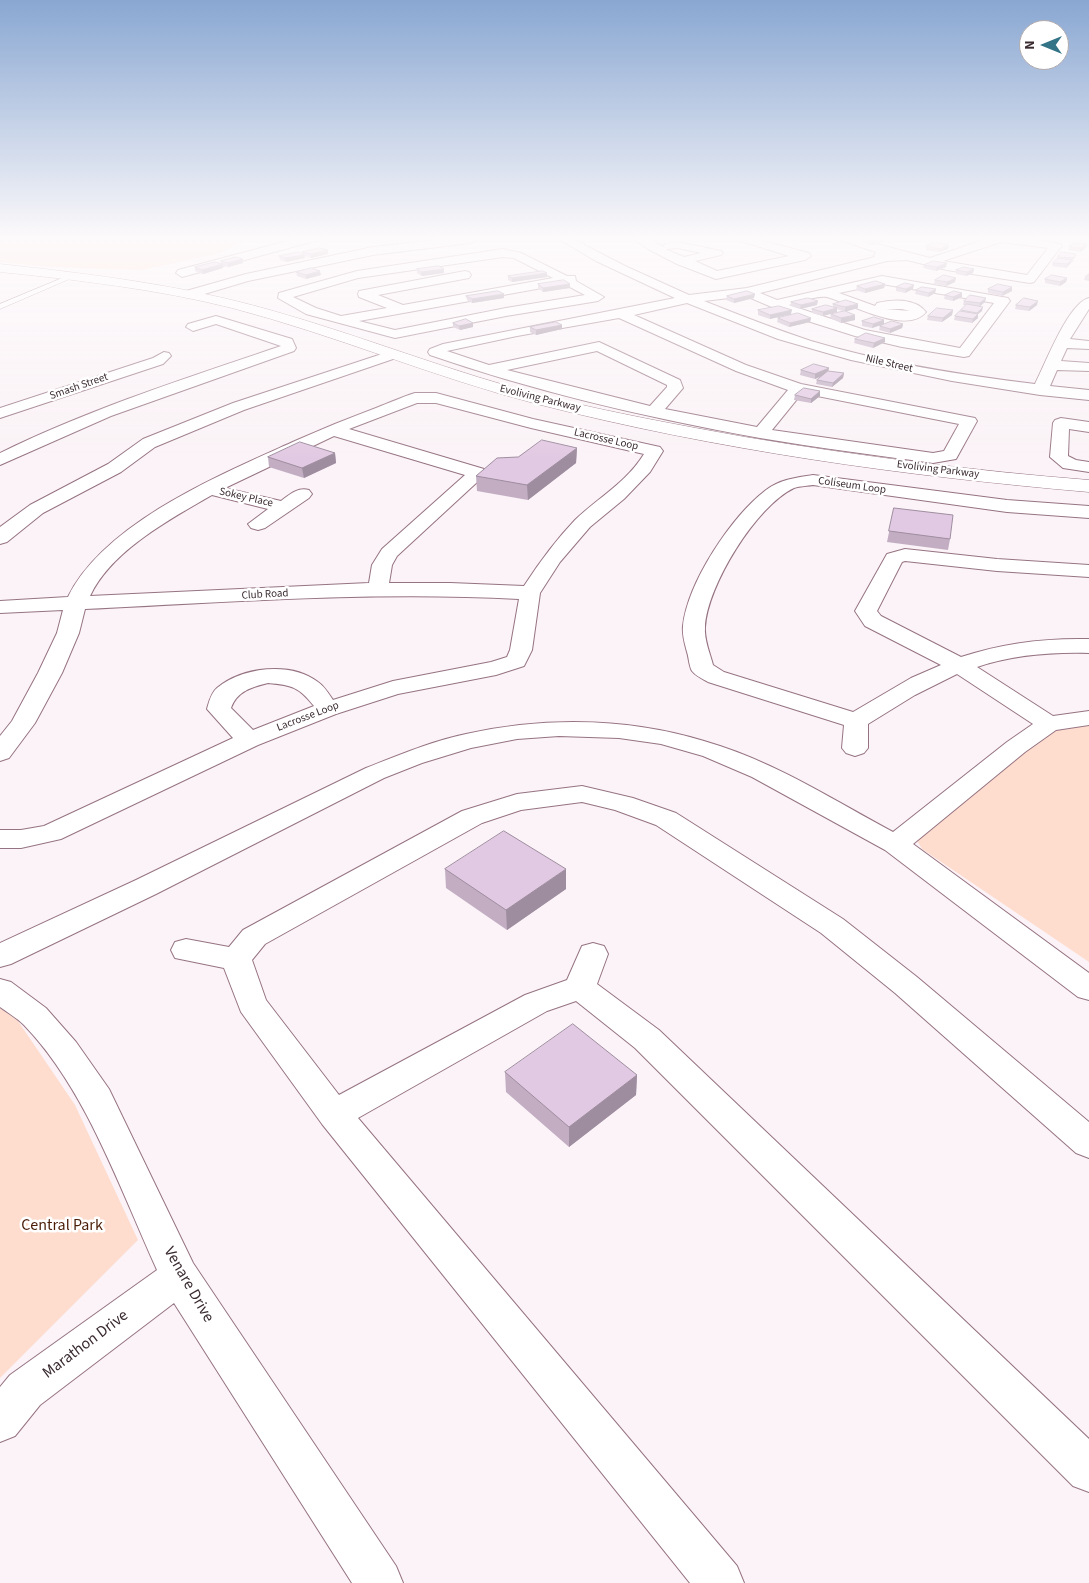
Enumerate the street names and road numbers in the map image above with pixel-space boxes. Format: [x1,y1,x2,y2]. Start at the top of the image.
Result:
street label: Nile Street [864,352,914,376]
street label: Smash Street [48,371,110,403]
street label: Evoliving Parkway [498,383,582,415]
street label: Lacrosse Loop [573,426,639,454]
street label: Evoliving Parkway [896,458,980,482]
street label: Coliseum Loop [817,475,887,497]
street label: Sokey Place [218,485,274,511]
street label: Club Road [241,587,289,603]
street label: Lacrosse Loop [275,699,341,735]
street label: Venare Drive [159,1244,217,1326]
street label: Marathon Drive [39,1307,133,1383]

